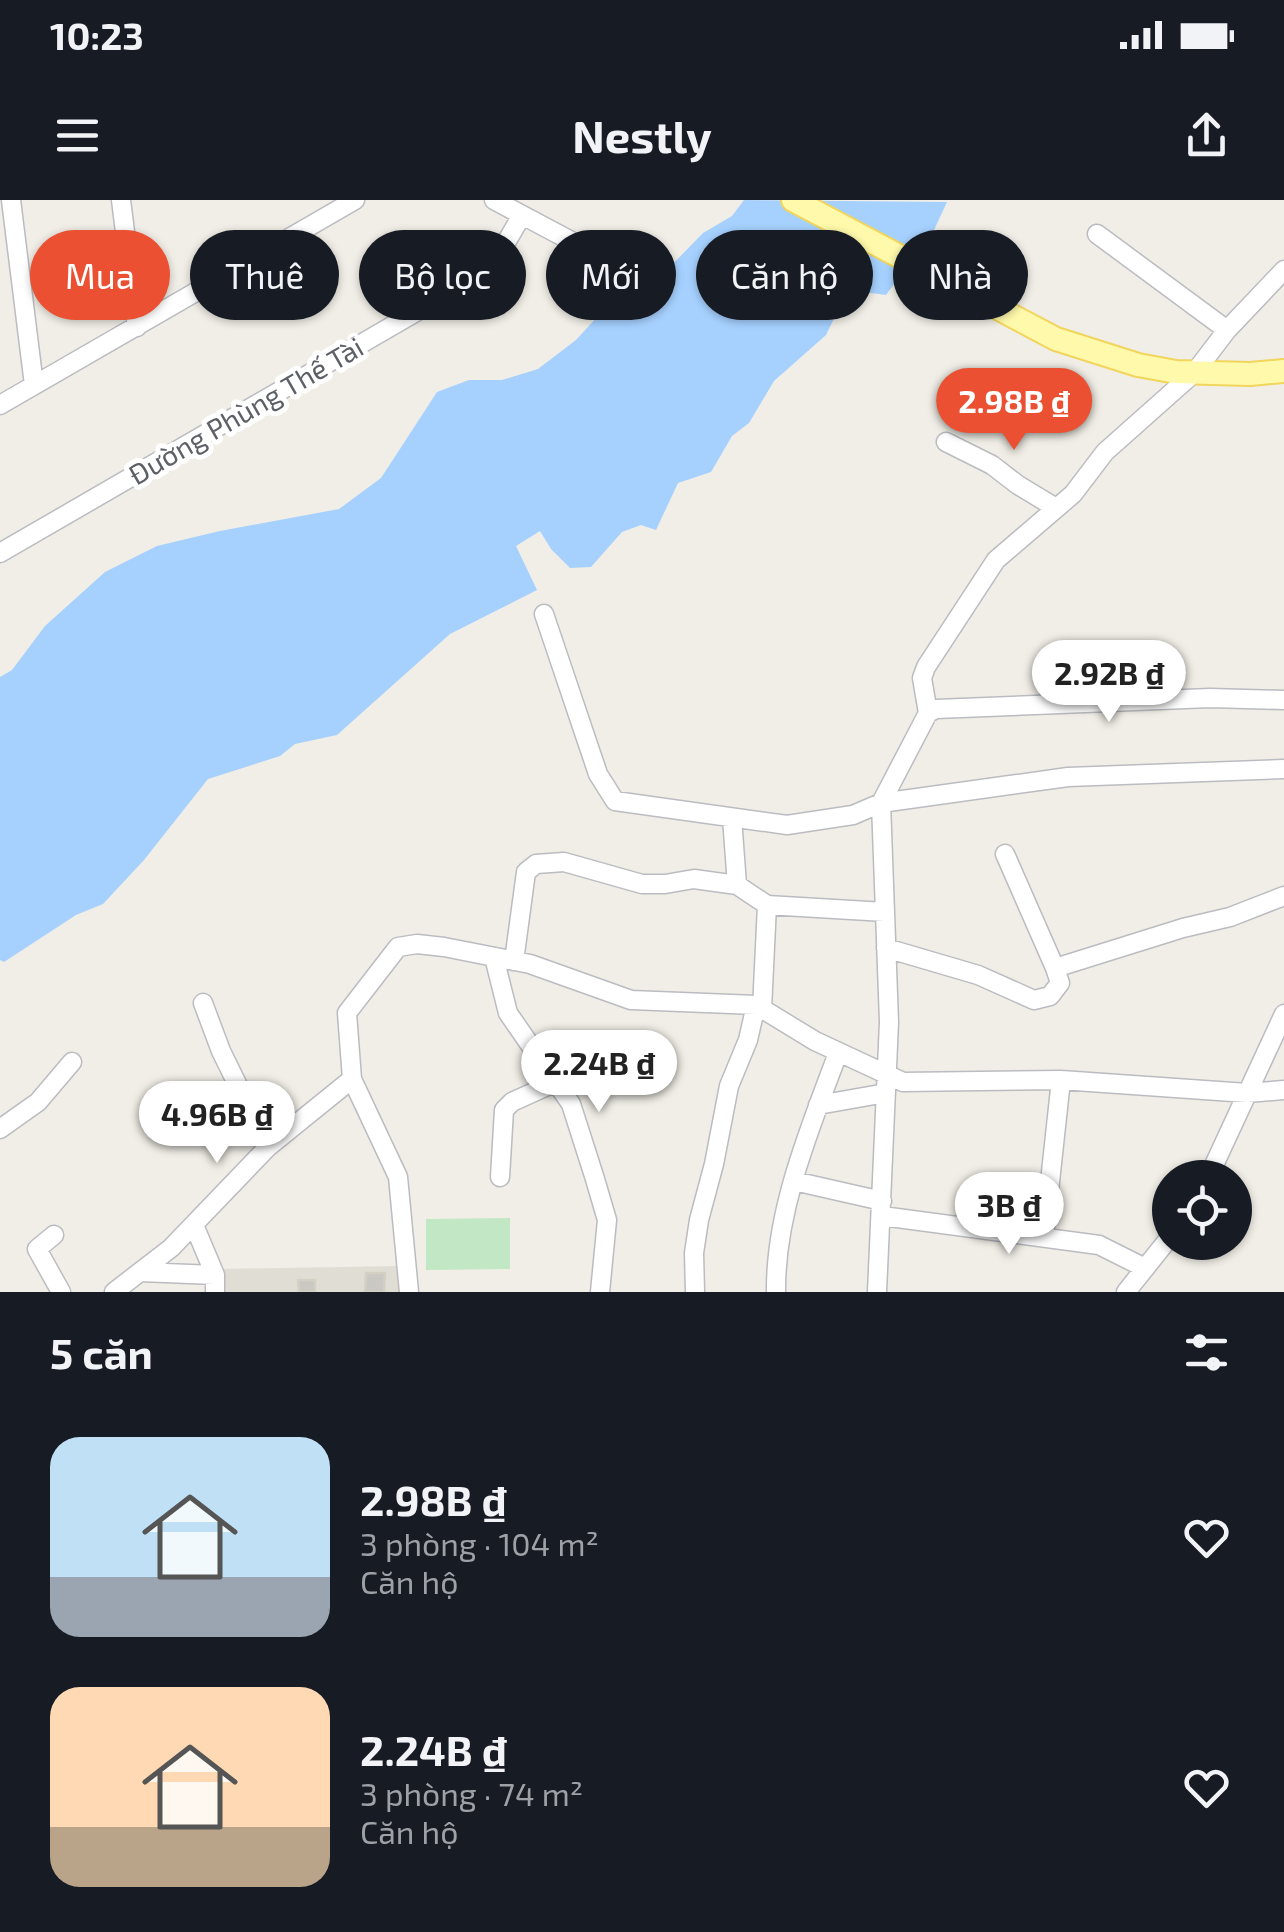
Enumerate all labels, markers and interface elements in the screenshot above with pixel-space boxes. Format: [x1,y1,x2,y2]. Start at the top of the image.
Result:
text: 10:23 [50,12,144,58]
icon: menu [50,108,105,163]
text: Nestly [572,108,712,162]
icon: share [1179,108,1234,163]
chip: Mua [30,230,170,320]
chip: Thuê [190,230,339,320]
chip: Bộ lọc [359,230,526,320]
chip: Mới [546,230,676,320]
chip: Căn hộ [696,230,873,320]
chip: Nhà [893,230,1028,320]
street label: Đường Phùng Thế Tài [122,329,369,491]
pin: 2.98B ₫ [922,368,1106,453]
text: 2.98B ₫ [958,381,1070,419]
pin: 2.92B ₫ [1017,640,1201,725]
text: 2.92B ₫ [1054,653,1164,691]
pin: 2.24B ₫ [507,1030,691,1115]
text: 2.24B ₫ [543,1043,655,1081]
pin: 4.96B ₫ [125,1081,309,1166]
text: 4.96B ₫ [161,1094,273,1132]
map controls [1152,1160,1252,1260]
button: locate [1152,1160,1252,1260]
pin: 3B ₫ [950,1172,1068,1257]
text: 3B ₫ [977,1185,1041,1223]
icon: filters [1179,1325,1234,1380]
text: 5 căn [50,1327,153,1377]
text: 2.98B ₫ [360,1474,506,1524]
icon: home [130,1477,250,1597]
icon: heart [1179,1510,1234,1565]
text: 3 phòng · 104 m² [360,1524,599,1562]
text: Căn hộ [360,1562,458,1600]
text: 2.24B ₫ [360,1724,507,1774]
icon: home [130,1727,250,1847]
icon: heart [1179,1760,1234,1815]
text: 3 phòng · 74 m² [360,1774,583,1812]
text: Căn hộ [360,1812,458,1850]

